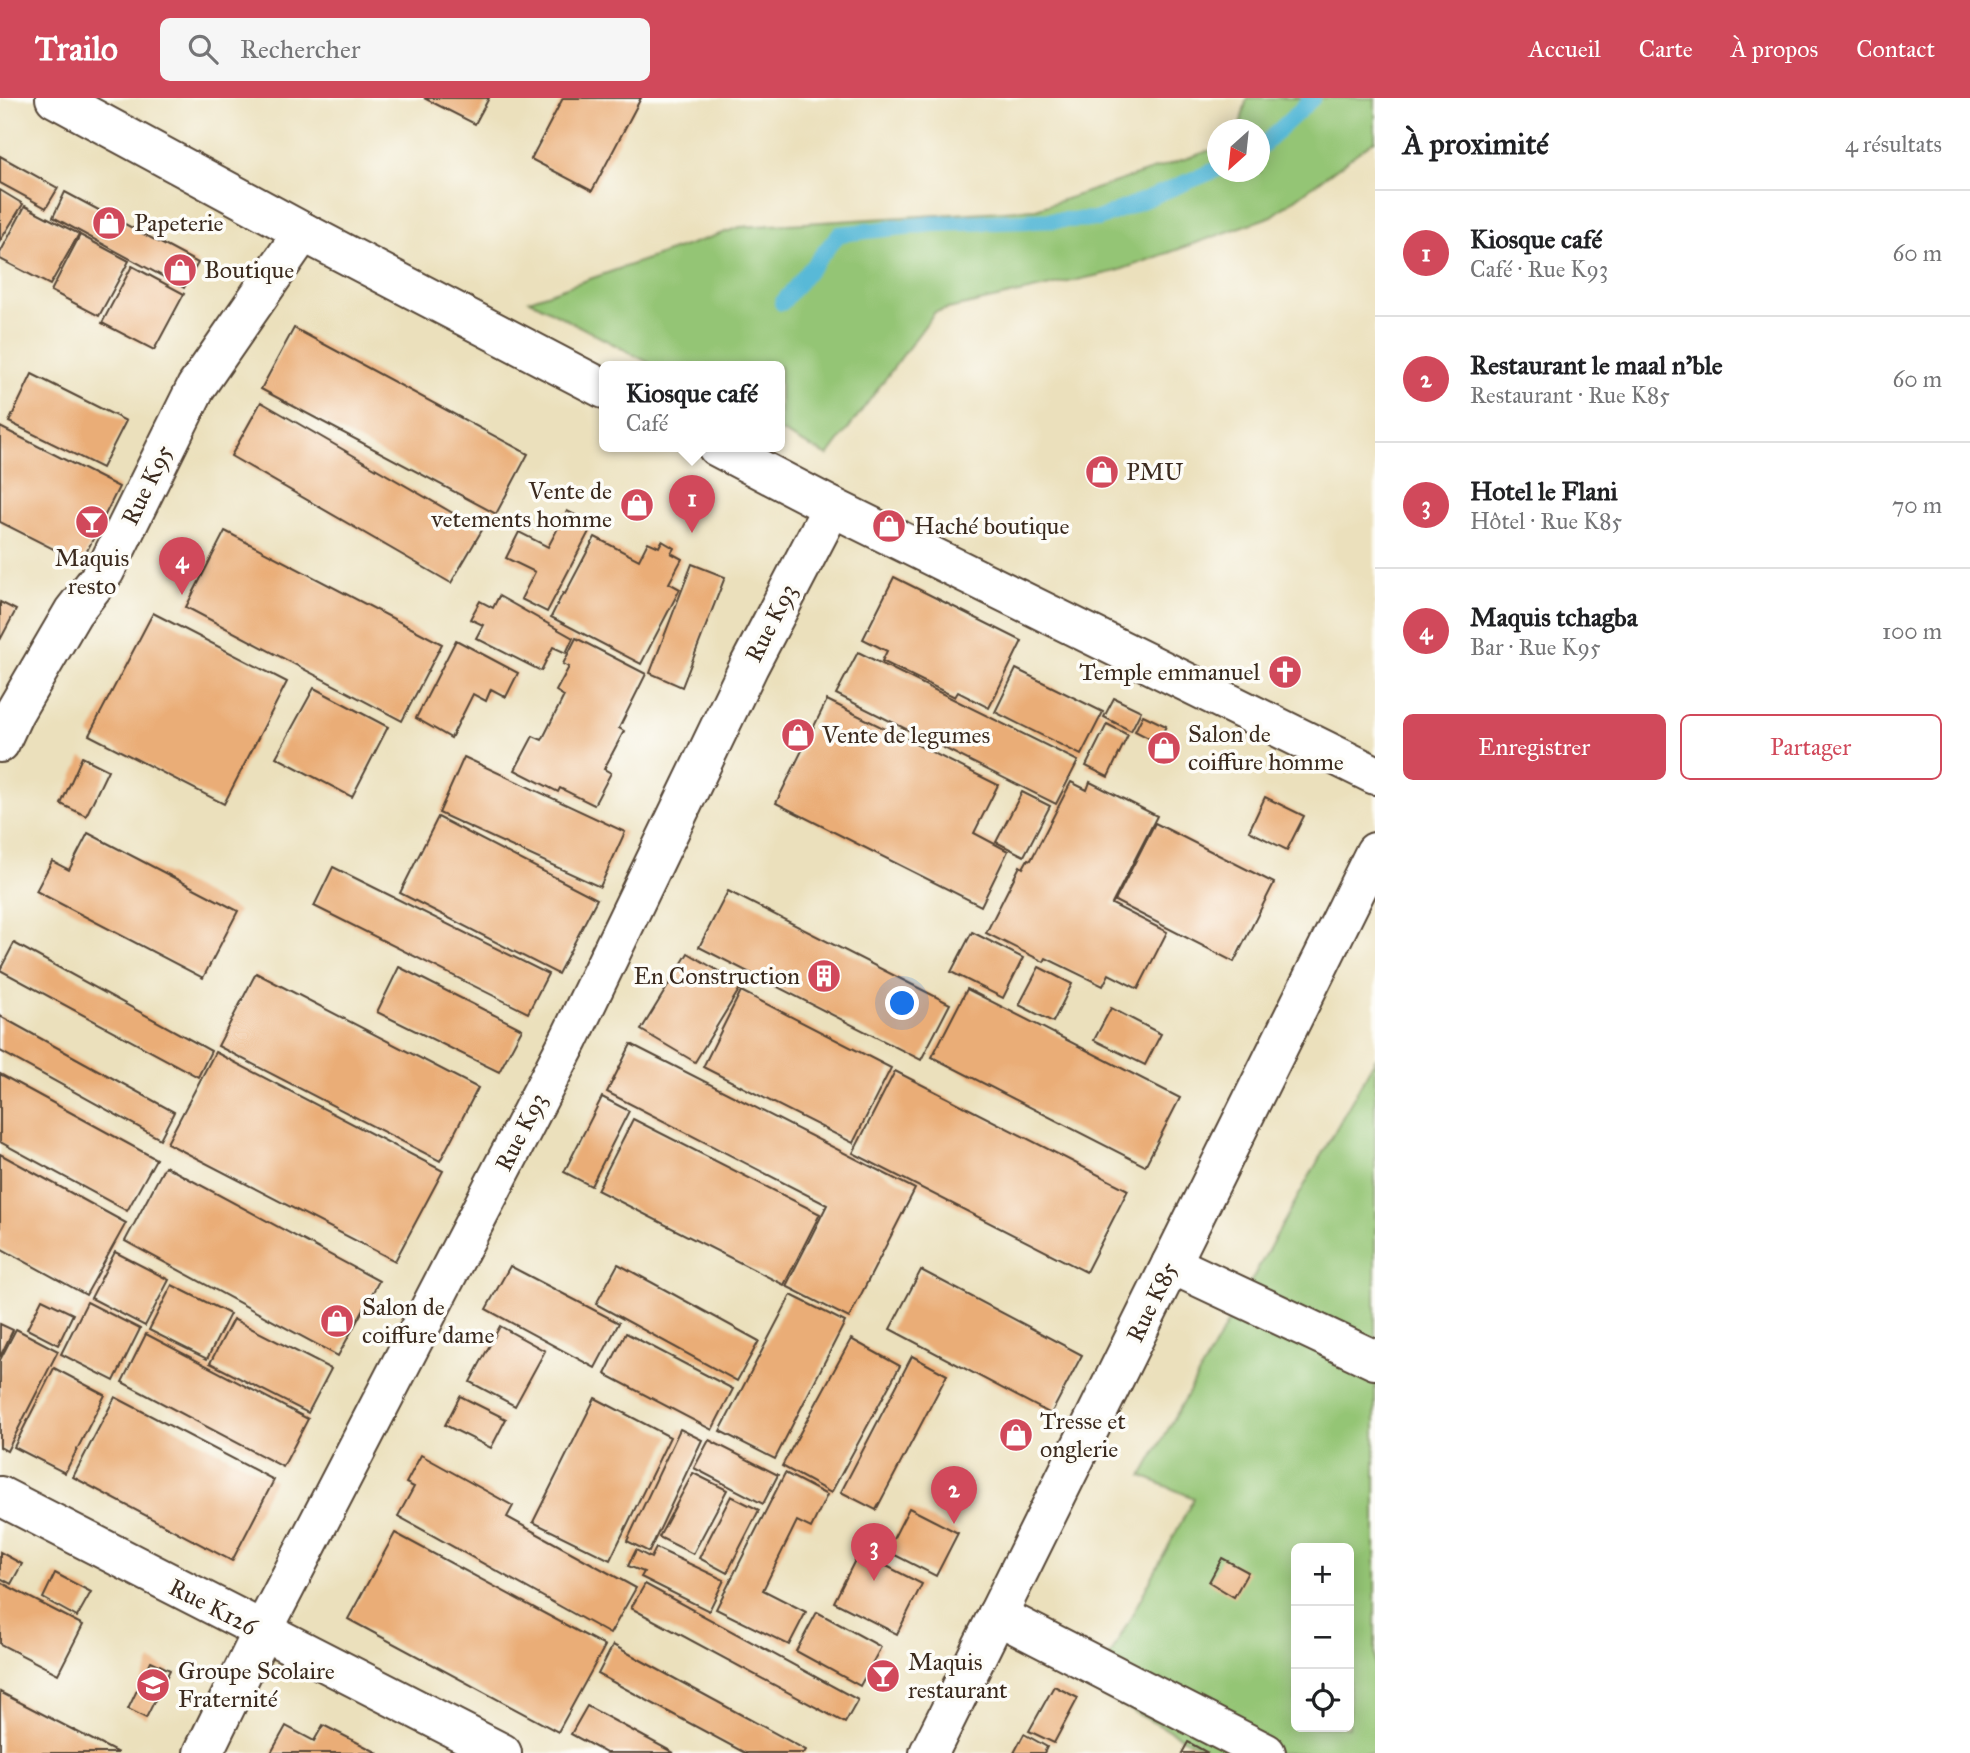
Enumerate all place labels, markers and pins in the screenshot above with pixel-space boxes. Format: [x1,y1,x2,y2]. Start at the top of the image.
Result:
shop icon: Papeterie [90,204,128,242]
place label: Papeterie [134,208,223,238]
shop icon: Boutique [161,251,199,289]
place label: Boutique [204,255,294,285]
shop icon: PMU [1083,453,1121,491]
place label: PMU [1126,457,1183,487]
pin: 1 [669,475,715,533]
place label: Vente de vetements homme [430,476,612,534]
shop icon: Vente de vetements homme [618,486,656,524]
bar icon: Maquis resto [73,503,111,541]
shop icon: Haché boutique [870,507,908,545]
place label: Haché boutique [914,511,1069,541]
pin: 4 [159,537,205,595]
place label: Maquis resto [55,543,129,601]
church icon: Temple emmanuel [1266,653,1304,691]
place label: Temple emmanuel [1079,657,1261,687]
shop icon: Vente de legumes [779,716,817,754]
place label: Salon de coiffure homme [1188,719,1344,777]
place label: Vente de legumes [821,720,990,750]
shop icon: Salon de coiffure homme [1145,729,1183,767]
building icon: En Construction [805,957,843,995]
place label: En Construction [634,961,800,991]
place label: Salon de coiffure dame [362,1292,494,1350]
shop icon: Salon de coiffure dame [318,1302,356,1340]
place label: Tresse et onglerie [1040,1406,1126,1464]
shop icon: Tresse et onglerie [997,1416,1035,1454]
pin: 2 [931,1466,977,1524]
pin: 3 [851,1523,897,1581]
place label: Maquis restaurant [908,1647,1008,1705]
place label: Groupe Scolaire Fraternité [178,1656,335,1714]
bar icon: Maquis restaurant [864,1657,902,1695]
school or university icon: Groupe Scolaire Fraternité [134,1666,172,1704]

